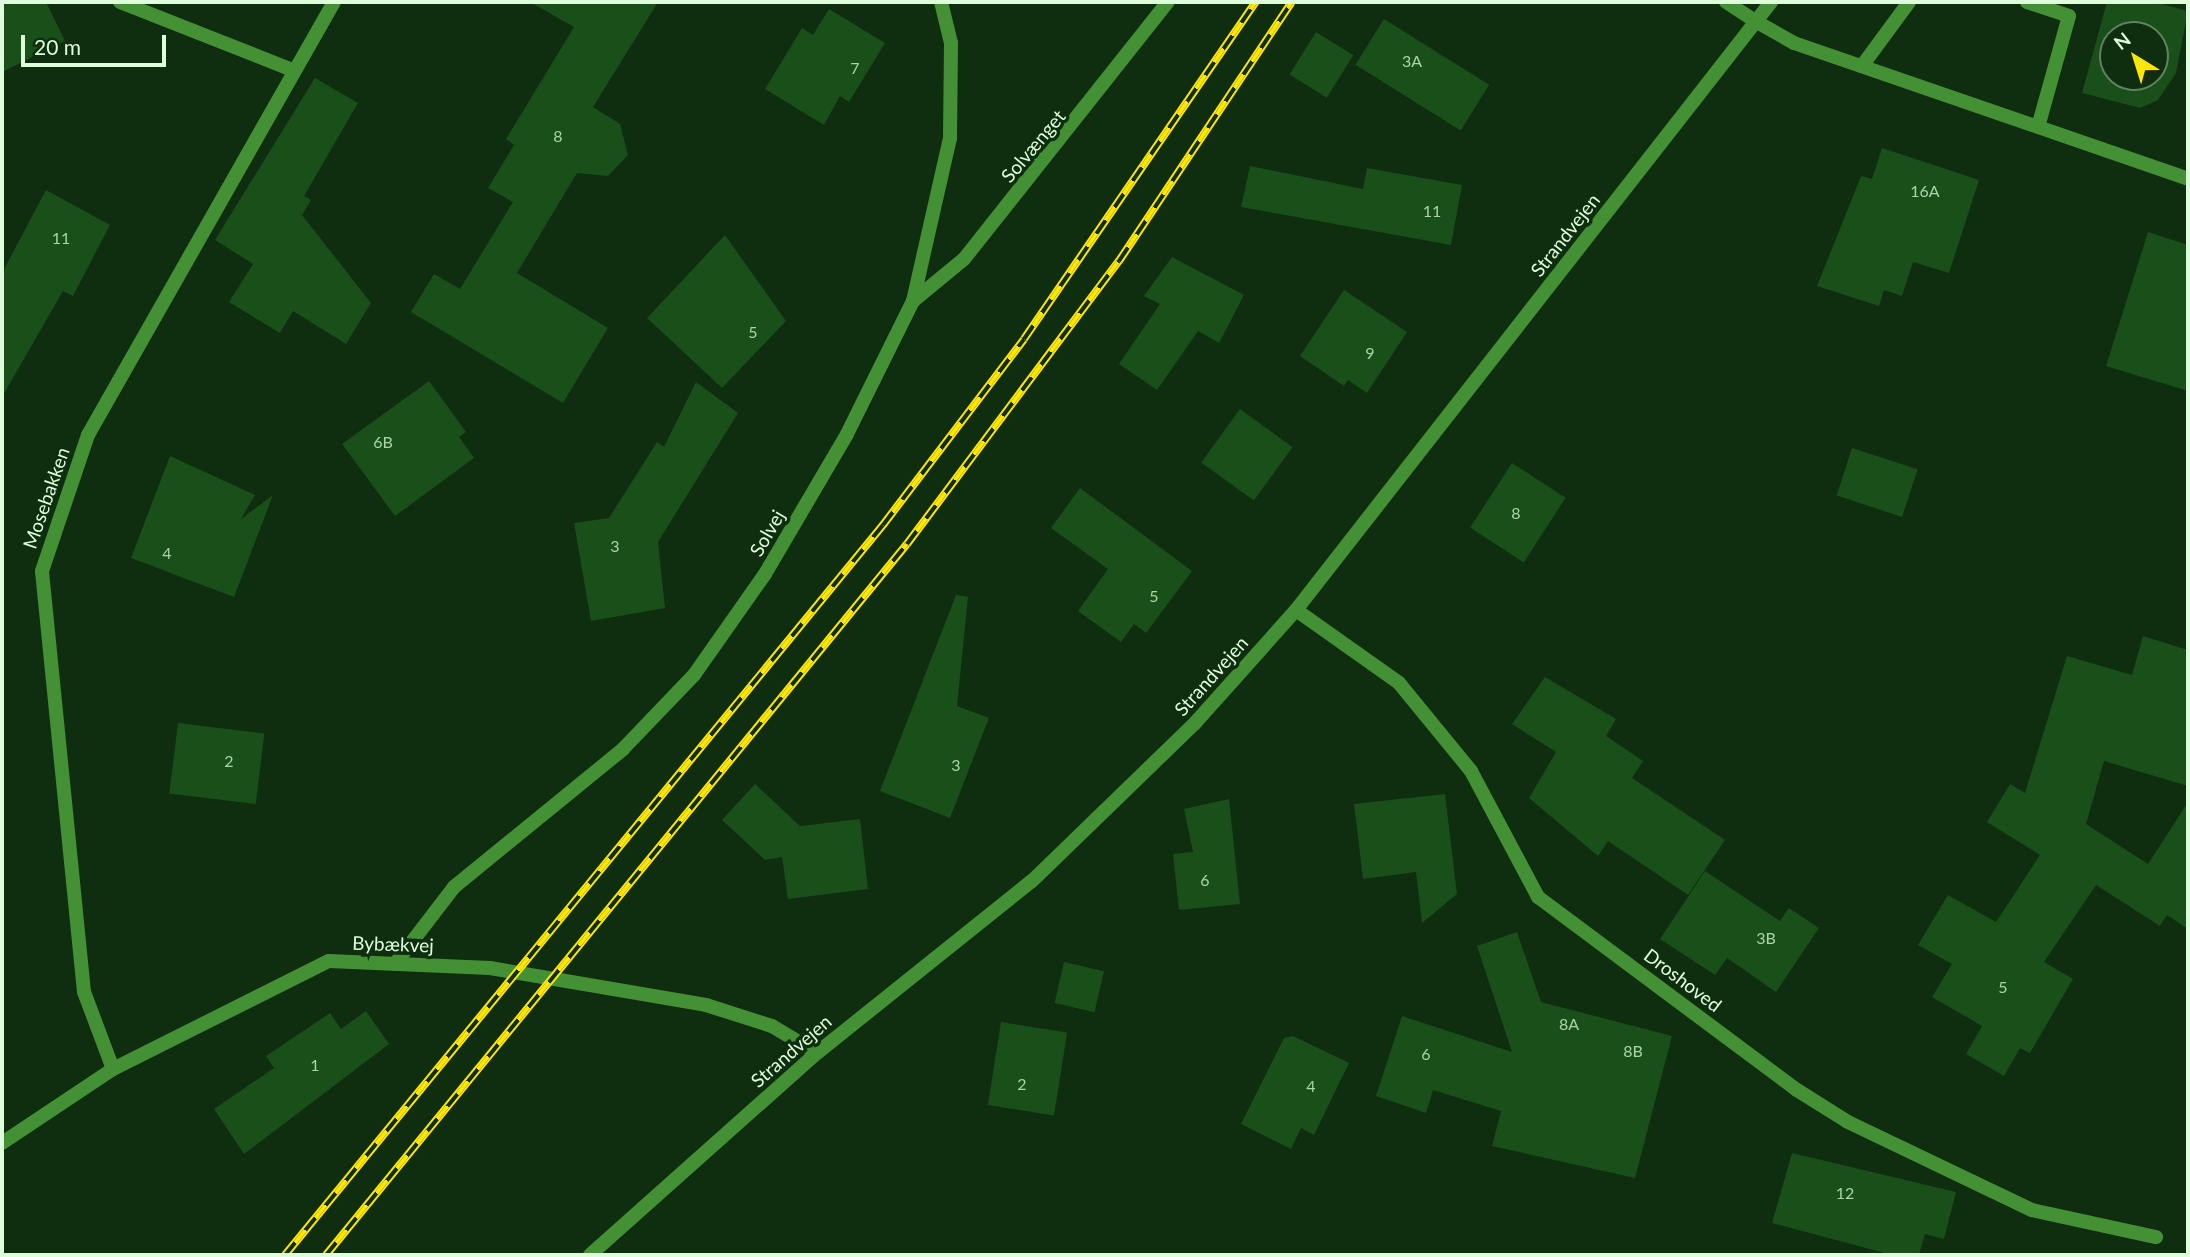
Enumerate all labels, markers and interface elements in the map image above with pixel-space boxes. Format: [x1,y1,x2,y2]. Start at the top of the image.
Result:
scale bar [24,21,170,65]
north arrow [2099,21,2169,91]
text: N [2109,27,2135,54]
text: 20 m [34,34,81,59]
house number: 3A [1402,51,1422,71]
house number: 7 [850,58,860,78]
street label: Solvænget [996,105,1070,187]
house number: 8 [553,126,563,146]
house number: 16A [1910,181,1940,201]
street label: Strandvejen [1526,189,1604,281]
house number: 11 [1423,201,1441,221]
house number: 11 [52,228,70,248]
house number: 5 [748,322,758,342]
house number: 9 [1365,343,1375,363]
house number: 6B [373,432,393,452]
street label: Mosebakken [18,444,74,552]
house number: 8 [1511,503,1521,523]
street label: Solvej [745,506,789,560]
house number: 3 [610,536,620,556]
house number: 4 [162,543,172,563]
house number: 5 [1149,586,1159,606]
street label: Strandvejen [1169,632,1253,720]
house number: 2 [224,751,234,771]
house number: 3 [951,755,961,775]
house number: 6 [1200,870,1210,890]
house number: 3B [1756,928,1776,948]
street label: Bybækvej [352,931,434,957]
street label: Droshoved [1640,943,1726,1017]
house number: 5 [1998,977,2008,997]
street label: Strandvejen [746,1010,836,1092]
house number: 8A [1559,1014,1579,1034]
house number: 8B [1623,1041,1643,1061]
house number: 6 [1421,1044,1431,1064]
house number: 1 [310,1055,320,1075]
house number: 2 [1017,1074,1027,1094]
house number: 4 [1306,1076,1316,1096]
house number: 12 [1836,1183,1854,1203]

